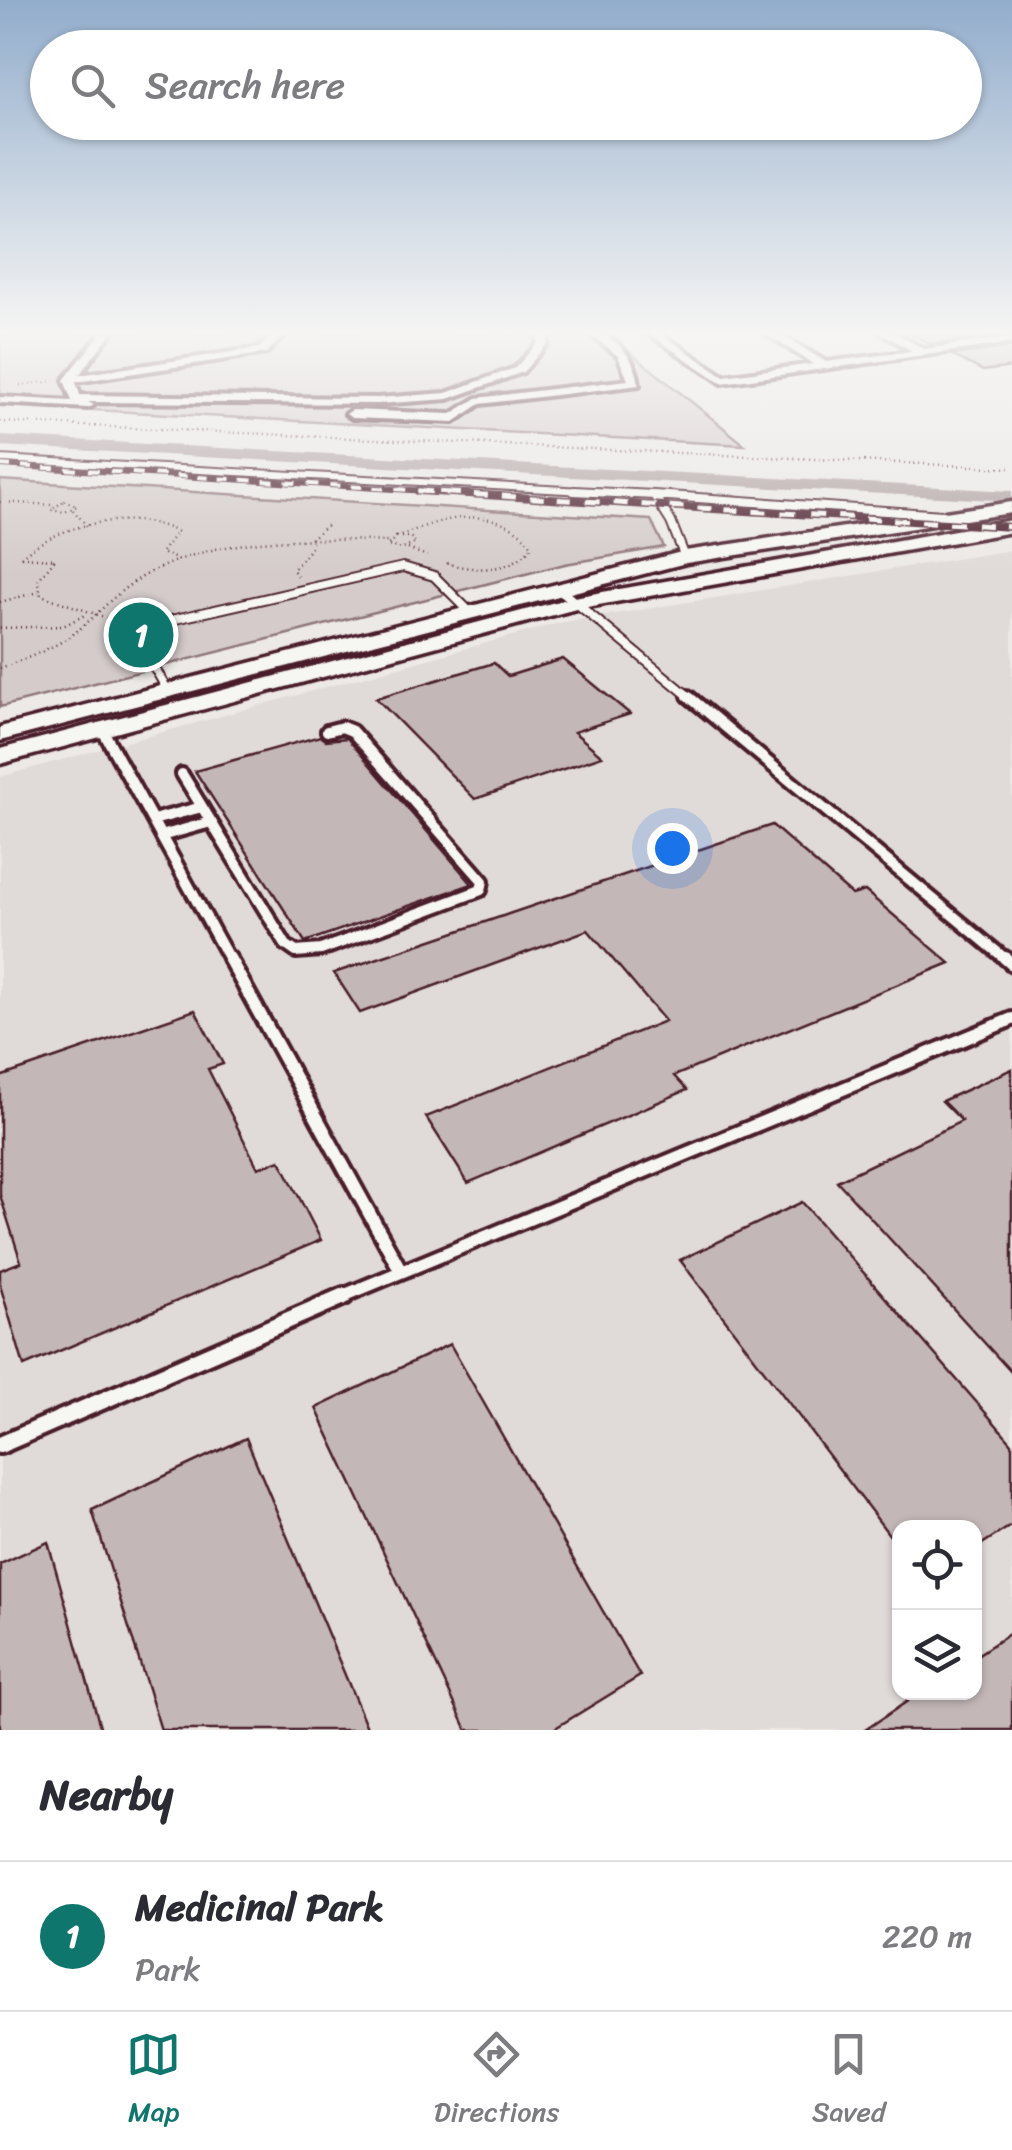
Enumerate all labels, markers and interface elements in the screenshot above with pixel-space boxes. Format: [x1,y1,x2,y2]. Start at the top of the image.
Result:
search box [30,30,982,140]
text: Search here [145,52,345,119]
icon: search [65,58,120,113]
pin: 1 [108,598,174,672]
your location [647,823,698,874]
map controls [892,1520,982,1700]
button: locate [892,1520,982,1610]
button: layers [892,1610,982,1700]
text: Nearby [40,1758,173,1832]
text: Medicinal Park [135,1874,384,1941]
text: 1 [66,1908,79,1965]
text: 220 m [882,1908,972,1965]
text: Park [135,1941,201,1998]
tab: Map [126,2027,181,2136]
tab: Directions [434,2027,559,2136]
tab: Saved [812,2027,886,2136]

